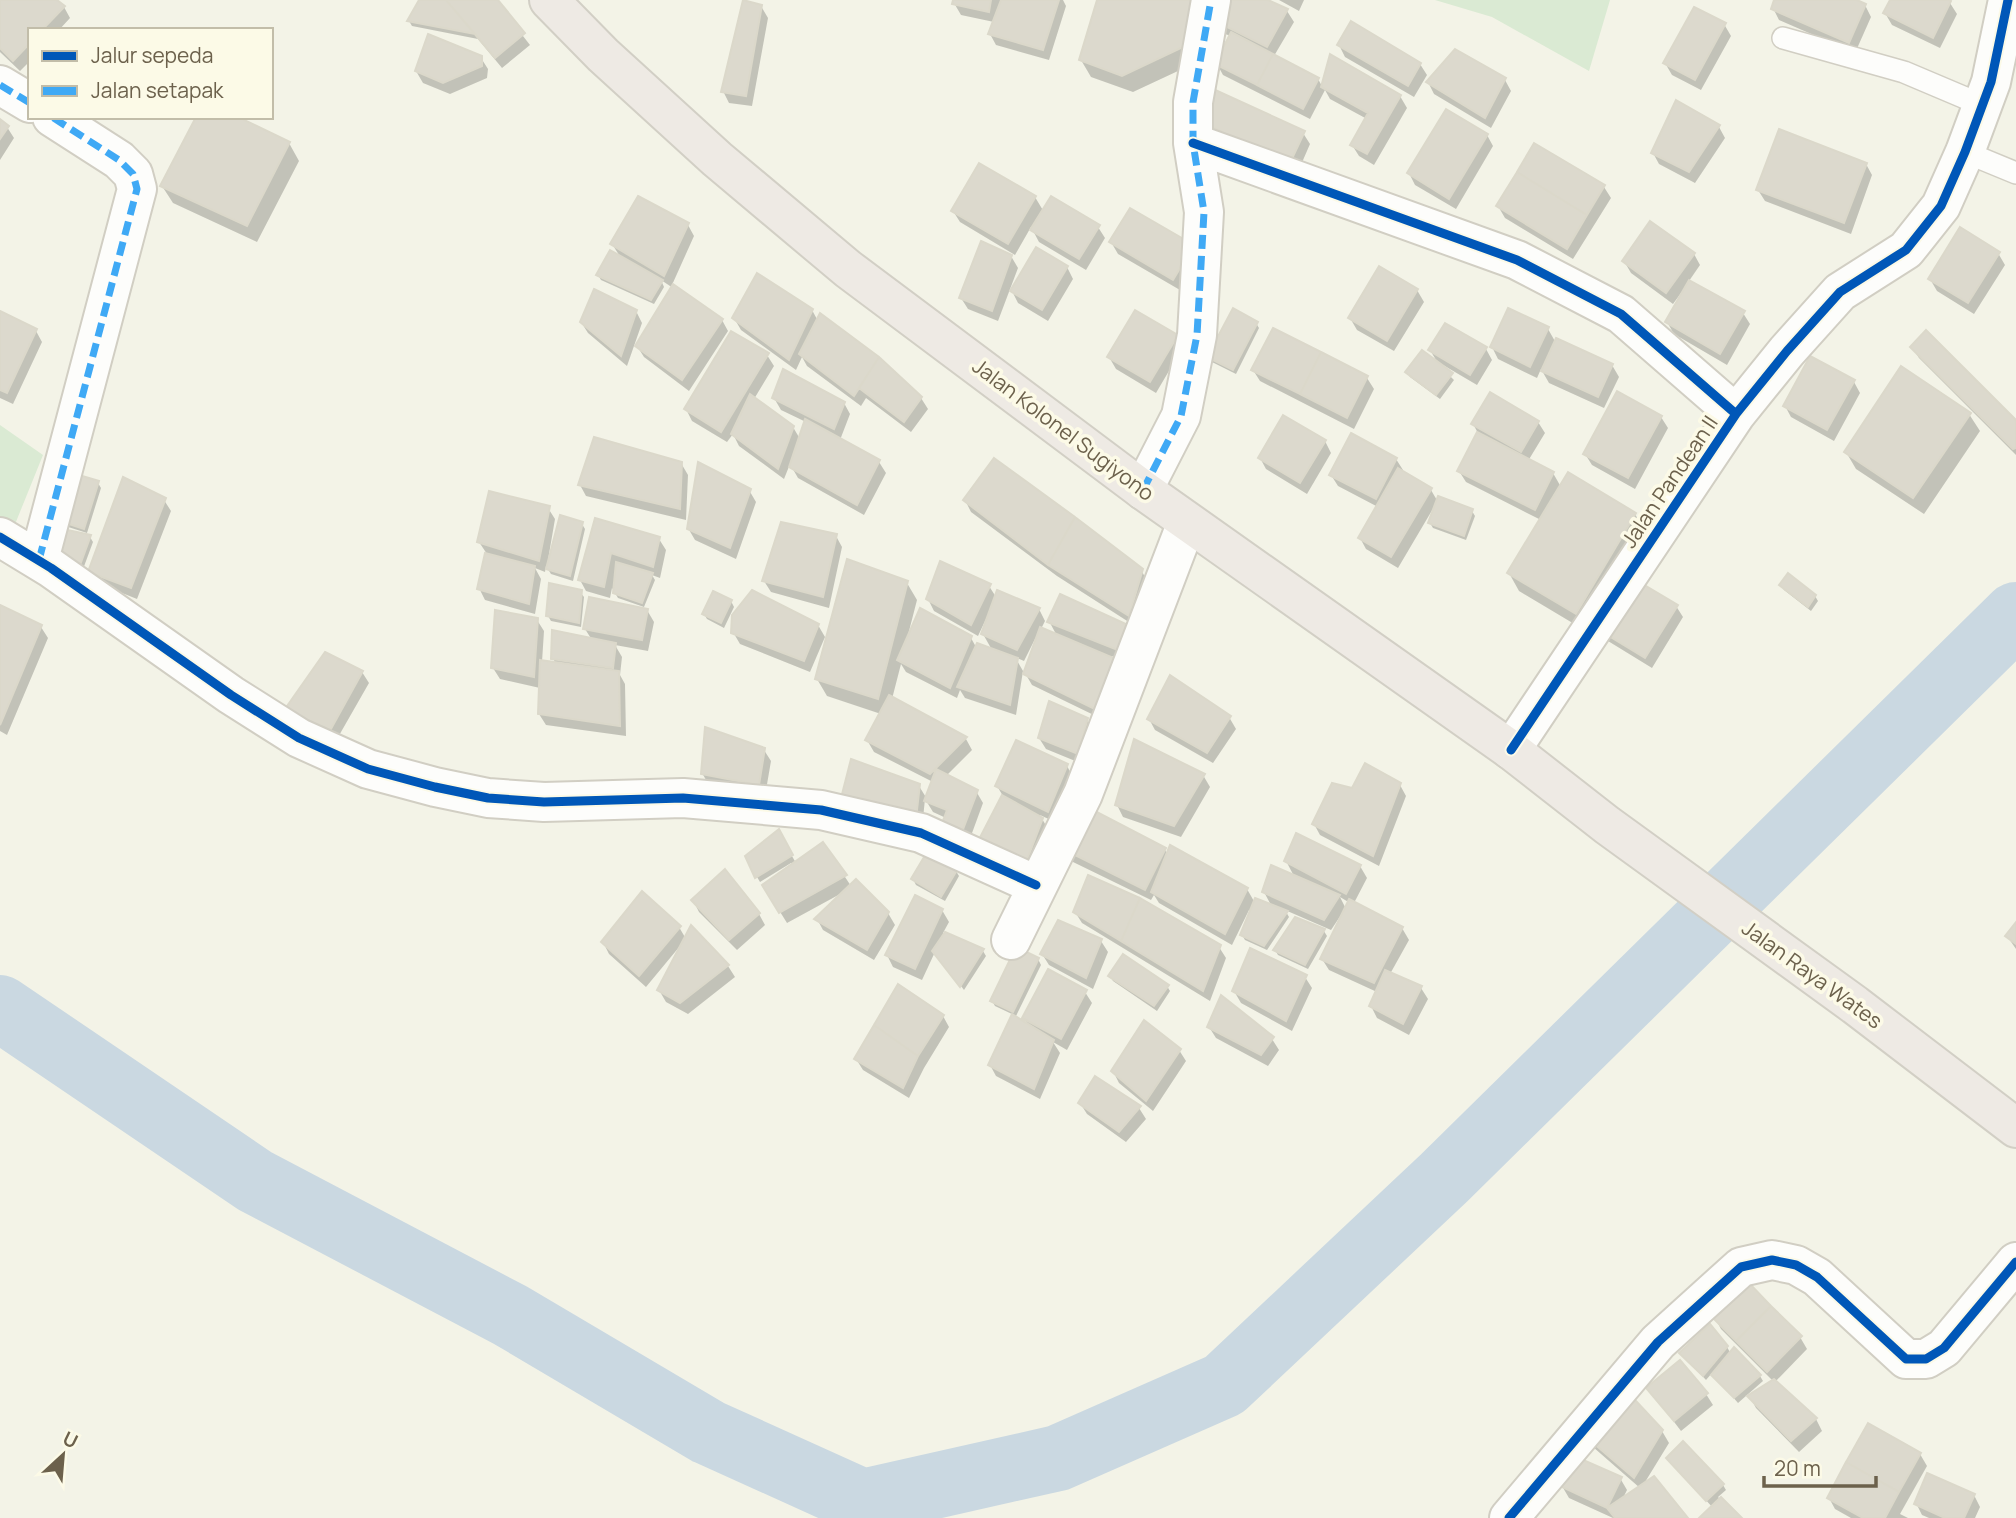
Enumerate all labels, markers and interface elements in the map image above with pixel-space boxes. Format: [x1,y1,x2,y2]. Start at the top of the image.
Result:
legend [28,28,273,119]
text: Jalur sepeda [91,41,213,69]
text: Jalan setapak [91,76,224,104]
street label: Jalan Kolonel Sugiyono [967,352,1160,507]
street label: Jalan Pandean II [1615,410,1724,553]
street label: Jalan Raya Wates [1737,914,1888,1035]
north arrow [28,1420,98,1490]
text: U [59,1425,82,1454]
scale bar [1764,1444,1876,1488]
text: 20 m [1774,1454,1821,1482]

